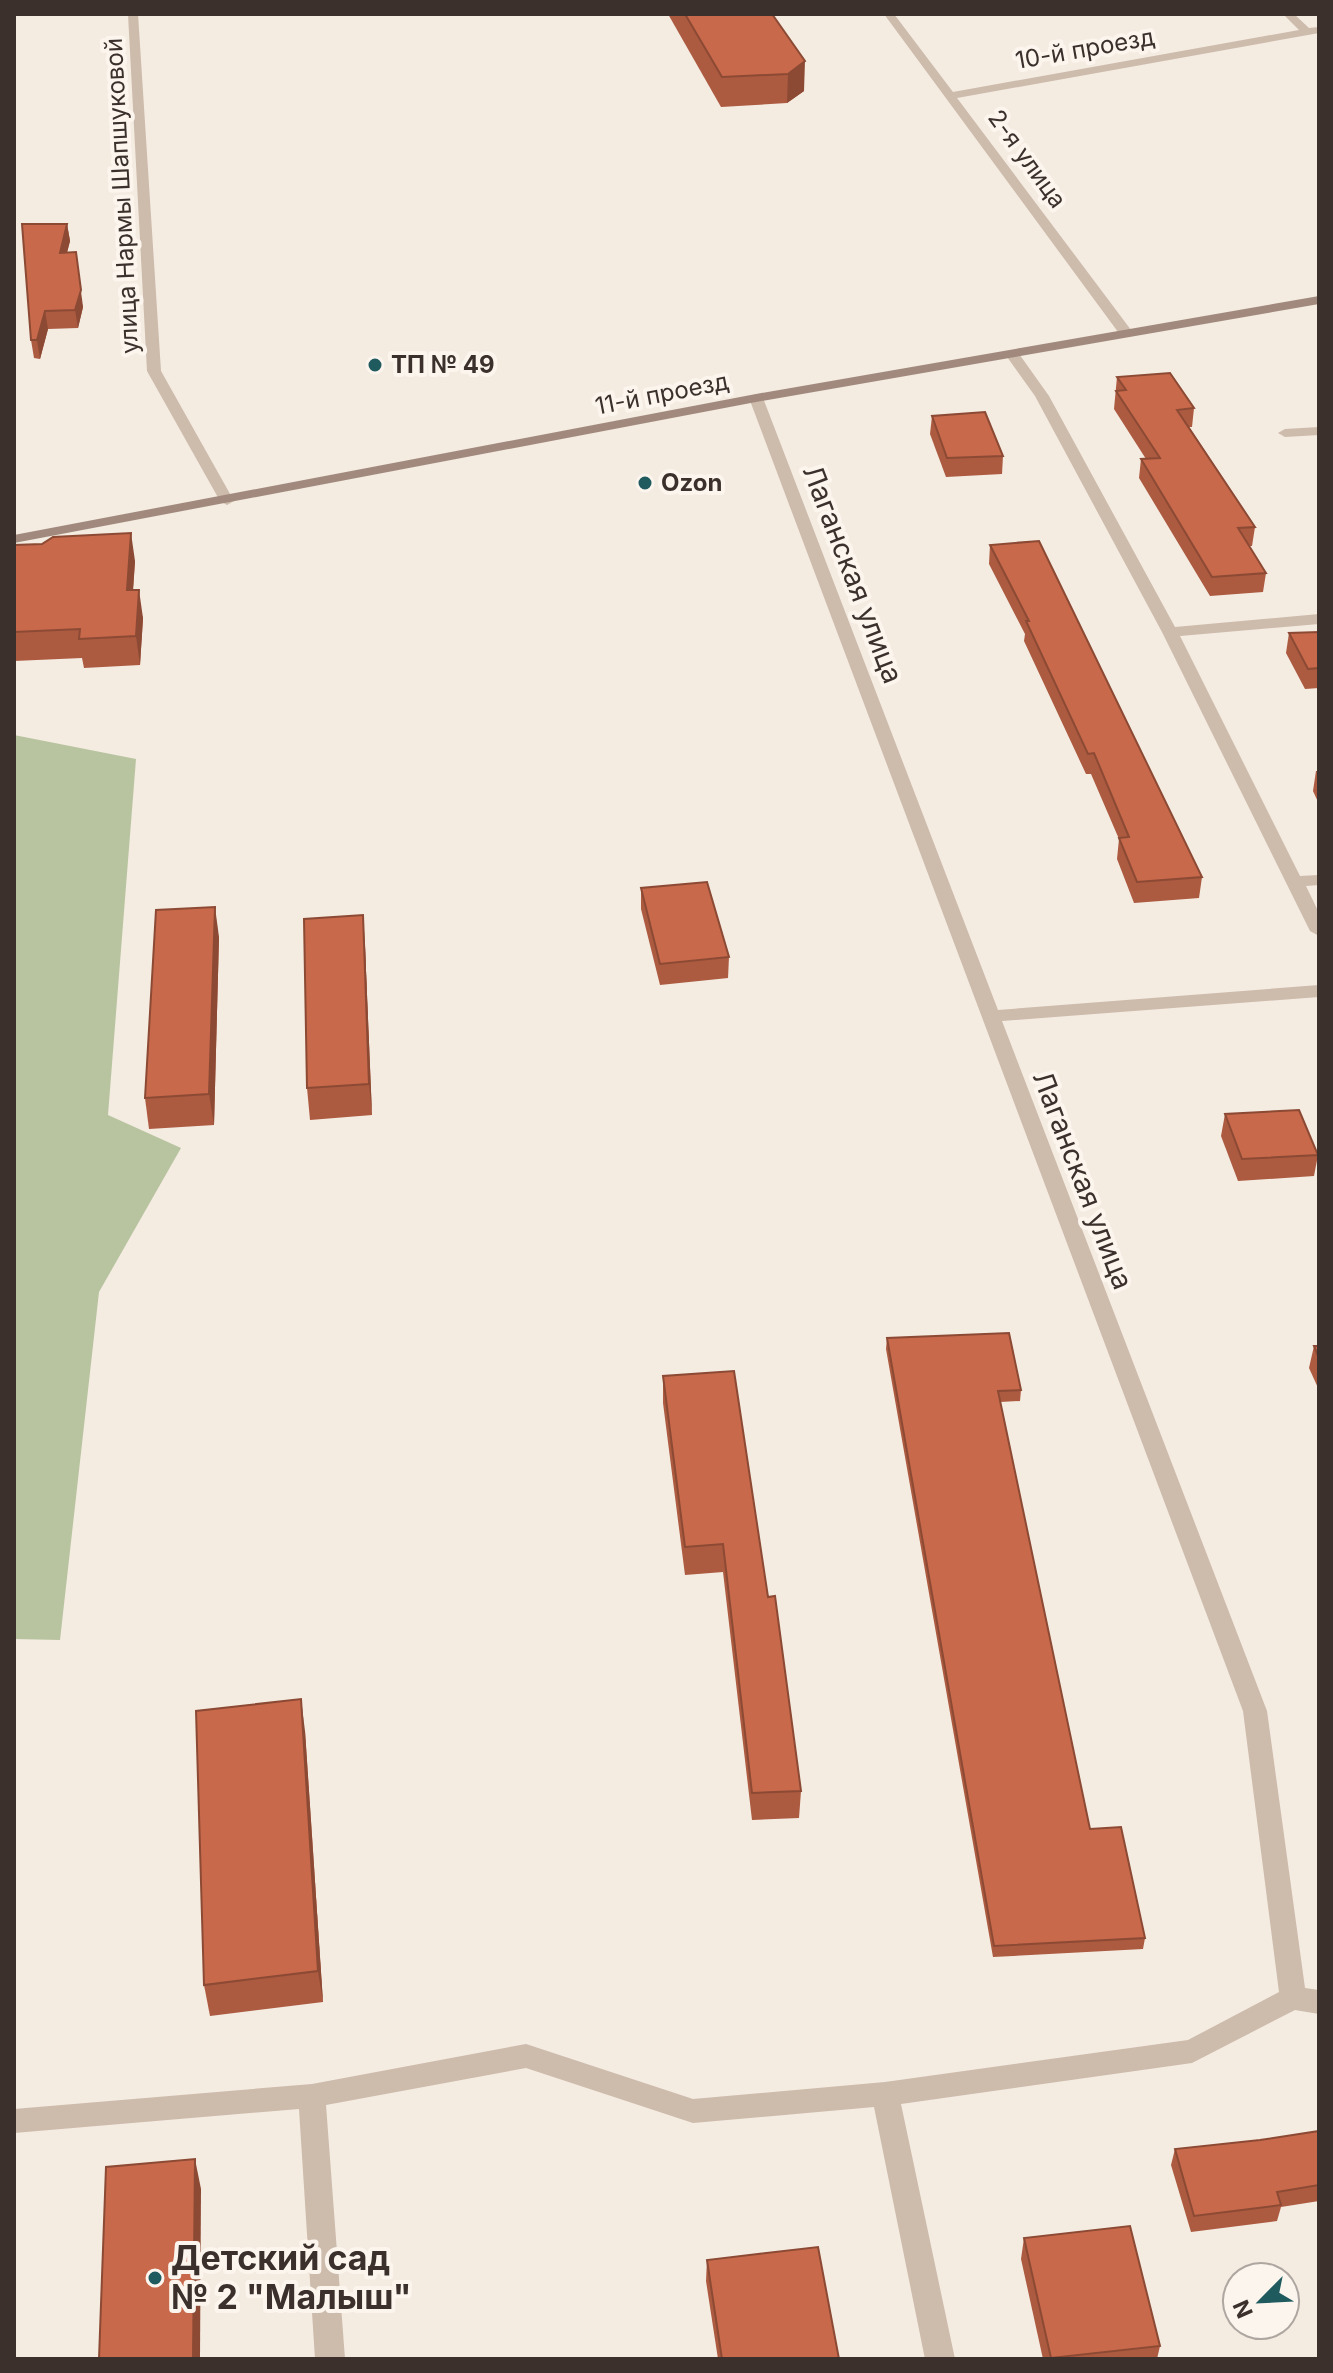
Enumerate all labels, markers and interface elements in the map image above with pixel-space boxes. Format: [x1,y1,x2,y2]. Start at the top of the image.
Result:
street label: 10-й проезд [1013,22,1157,75]
street label: улица Нармы Шапшуковой [99,37,144,355]
street label: 2-я улица [982,104,1073,213]
place label: ТП № 49 [391,350,495,379]
marker: ТП № 49 [366,356,384,374]
street label: 11-й проезд [593,366,731,421]
street label: Лаганская улица [796,460,910,688]
place label: Ozon [661,468,722,497]
marker: Ozon [636,474,654,492]
street label: Лаганская улица [1026,1066,1140,1294]
place label: Детский сад № 2 "Малыш" [171,2237,411,2317]
north arrow [1221,2261,1301,2341]
marker: Детский сад № 2 "Малыш" [146,2269,164,2287]
text: N [1227,2296,1258,2322]

